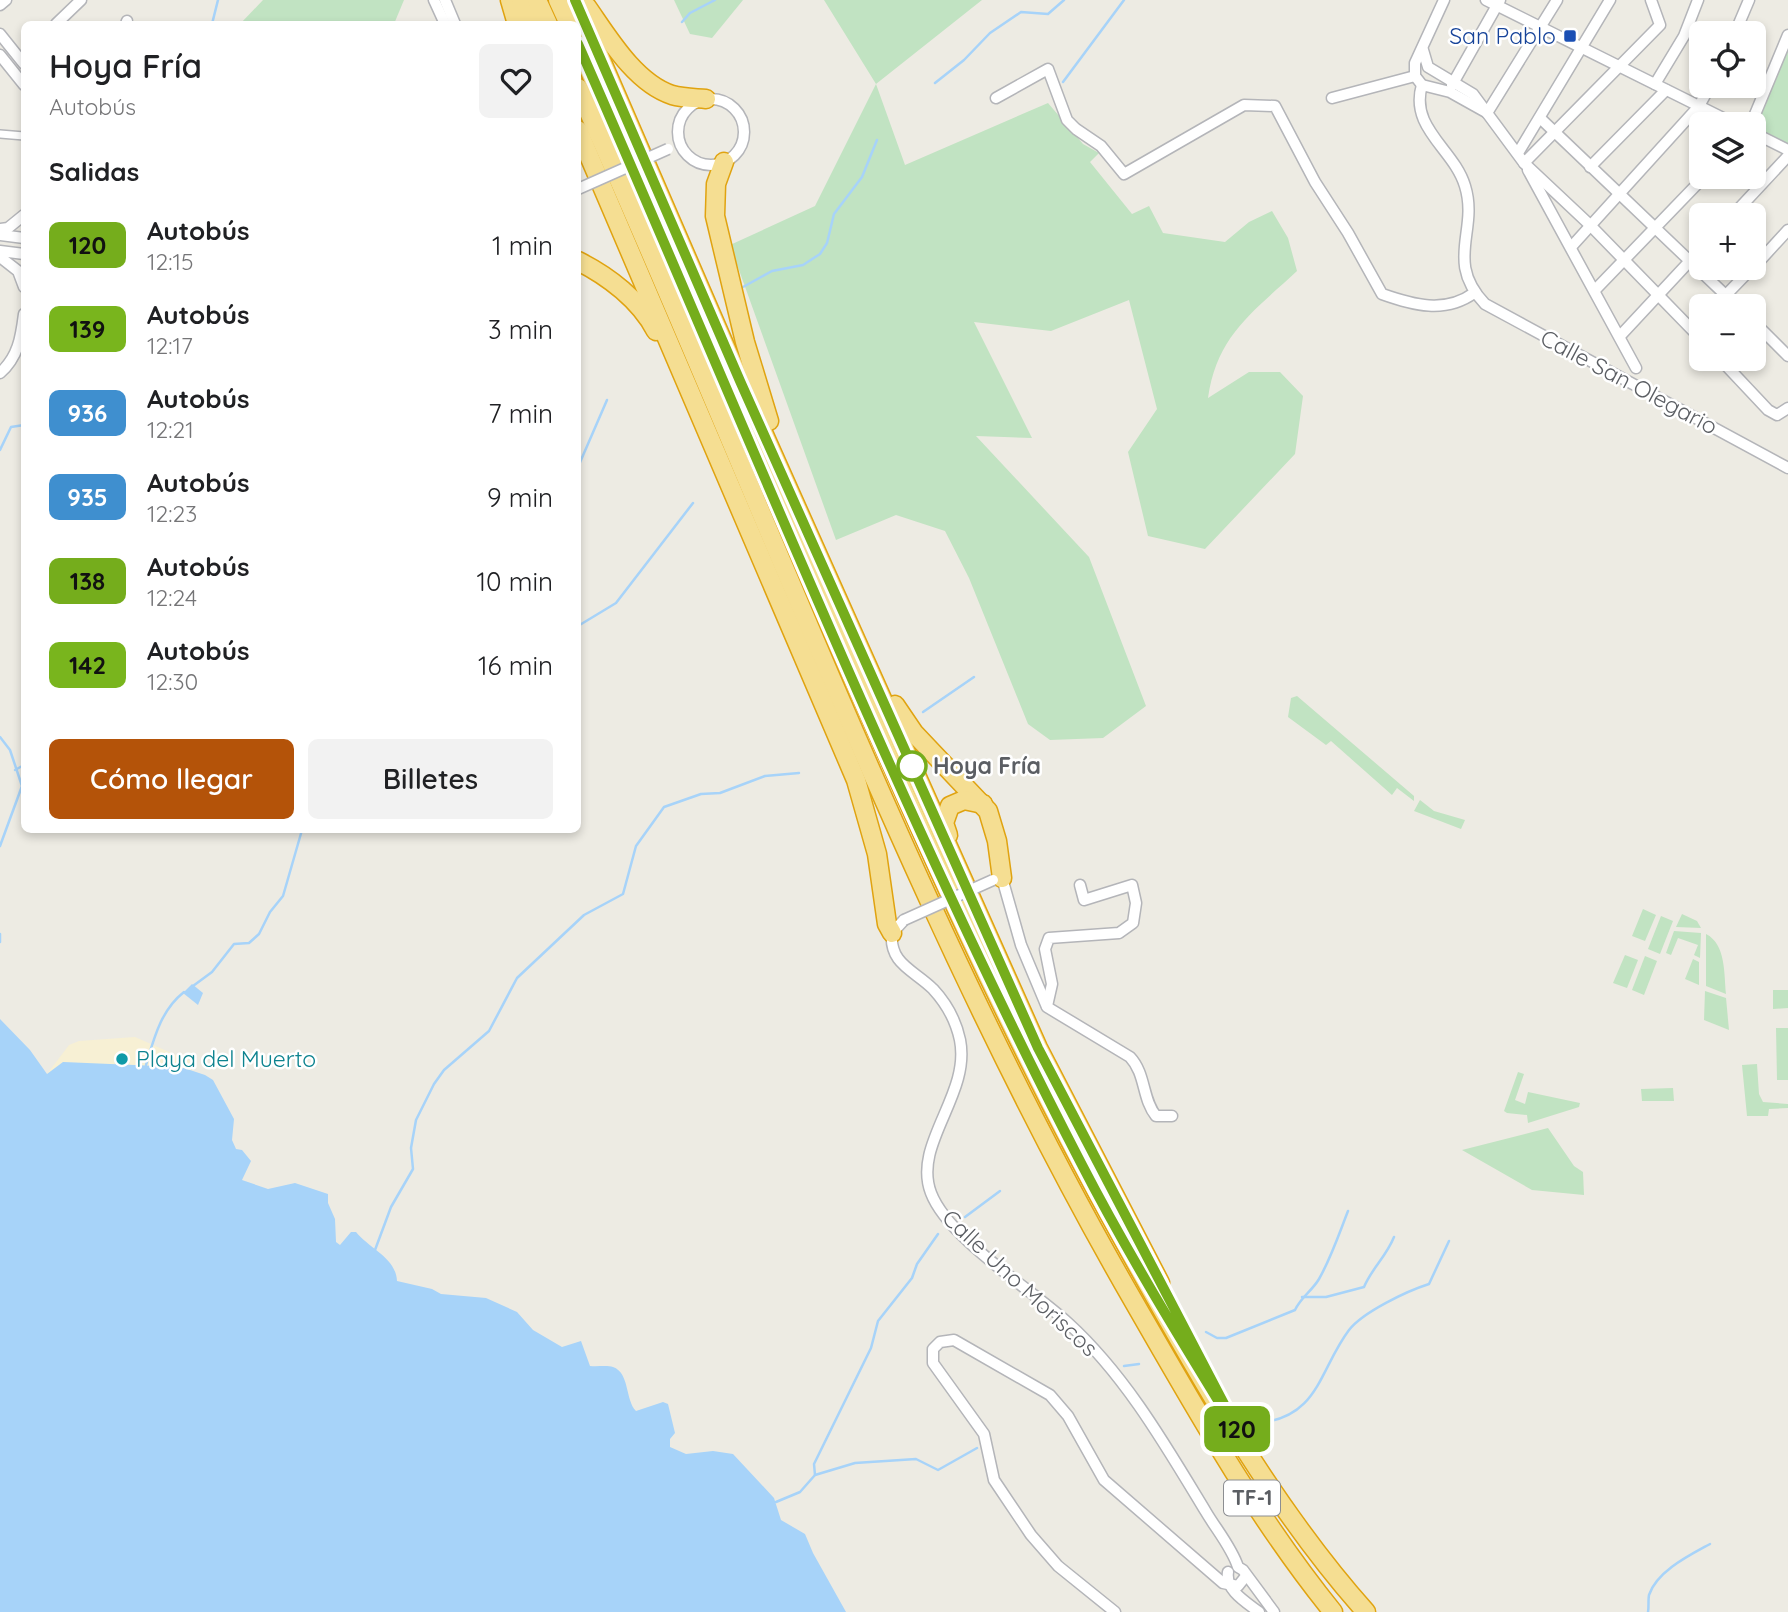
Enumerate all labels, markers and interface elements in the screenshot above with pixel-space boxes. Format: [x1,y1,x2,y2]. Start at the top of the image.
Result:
place label: San Pablo [1449,21,1556,50]
map controls [1689,21,1766,371]
button: locate [1689,21,1766,98]
marker: San Pablo [1562,28,1578,44]
button: heart [479,44,553,118]
text: Hoya Fría [49,45,202,86]
text: Autobús [49,92,136,121]
button: layers [1689,112,1766,189]
text: Salidas [49,155,139,188]
button: + [1689,203,1766,280]
text: Autobús [147,214,249,247]
text: 1 min [492,229,553,262]
text: 120 [69,230,106,260]
text: 12:15 [147,247,194,276]
button: − [1689,294,1766,371]
text: Autobús [147,298,249,331]
text: 3 min [488,313,553,346]
text: 139 [70,314,105,344]
street label: Calle San Olegario [1536,323,1723,440]
text: 12:17 [147,331,193,360]
text: Autobús [147,382,249,415]
text: 7 min [488,397,553,430]
text: 936 [68,398,107,428]
text: 12:21 [147,415,194,444]
text: Autobús [147,466,249,499]
text: 9 min [487,481,553,514]
text: 935 [67,482,108,512]
text: 12:23 [147,499,197,528]
text: Autobús [147,550,249,583]
text: 10 min [477,565,553,598]
text: 138 [70,566,105,596]
text: 12:24 [147,583,197,612]
text: Autobús [147,634,249,667]
text: 16 min [478,649,553,682]
text: 142 [69,650,106,680]
text: 12:30 [147,667,198,696]
button: Cómo llegar [49,739,294,819]
button: Billetes [308,739,553,819]
marker: Hoya Fría [897,751,927,781]
place label: Hoya Fría [933,751,1041,780]
place label: Playa del Muerto [136,1044,316,1073]
marker: Playa del Muerto [114,1051,130,1067]
street label: Calle Uno Moriscos [936,1203,1104,1362]
line badge: 120 [1197,1406,1277,1452]
text: 120 [1218,1414,1256,1444]
road number: TF-1 [1224,1480,1280,1516]

